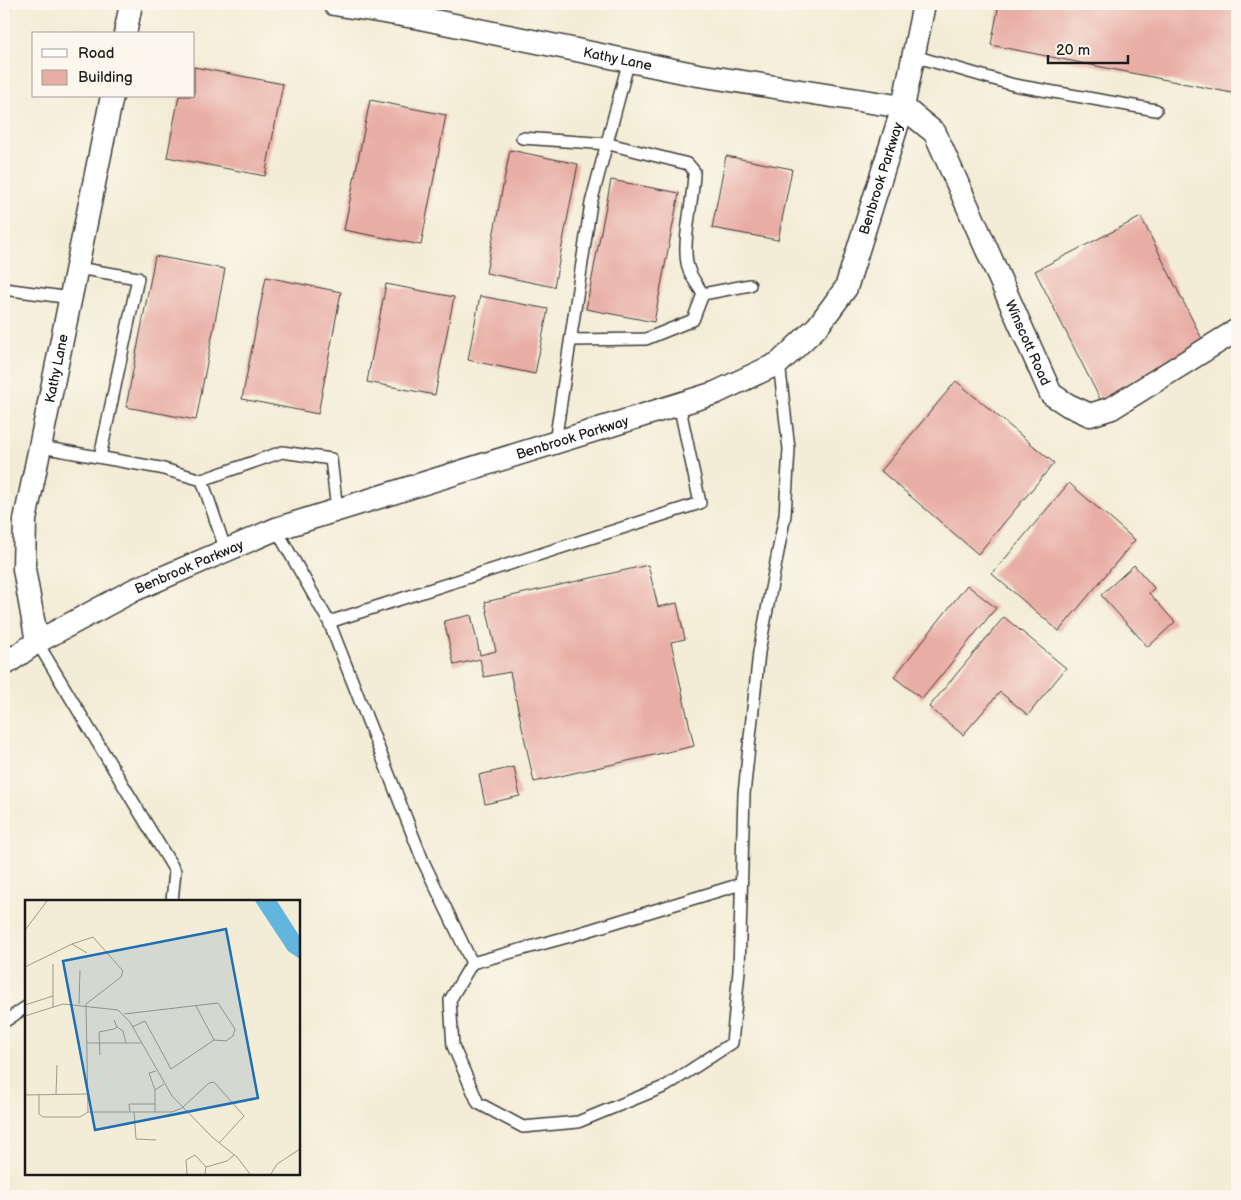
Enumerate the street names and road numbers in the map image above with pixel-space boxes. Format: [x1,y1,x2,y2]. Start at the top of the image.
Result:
street label: Kathy Lane [582,43,654,74]
street label: Benbrook Parkway [855,119,906,237]
street label: Winscott Road [1002,297,1055,388]
street label: Kathy Lane [41,332,71,404]
street label: Benbrook Parkway [514,412,631,463]
street label: Benbrook Parkway [132,535,247,597]

